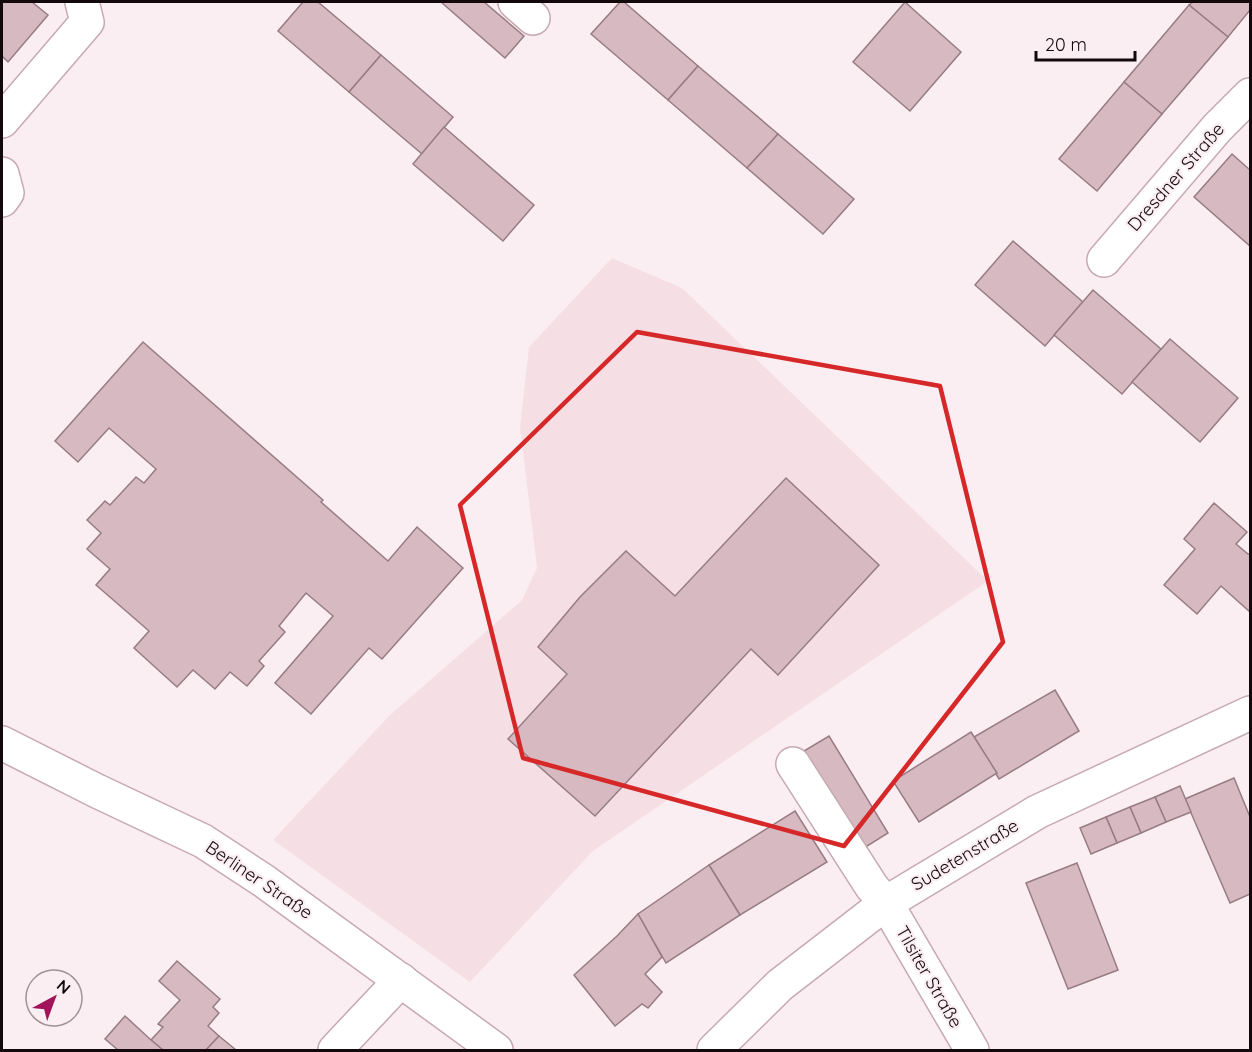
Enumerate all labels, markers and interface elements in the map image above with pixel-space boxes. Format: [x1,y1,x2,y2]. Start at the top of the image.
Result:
scale bar [1036,24,1135,62]
text: 20 m [1045,33,1087,56]
street label: Dresdner Straße [1122,118,1229,236]
street label: Sudetenstraße [907,813,1023,896]
street label: Berliner Straße [201,835,317,924]
street label: Tilsiter Straße [891,922,968,1032]
north arrow [24,968,84,1028]
text: N [53,975,75,998]

